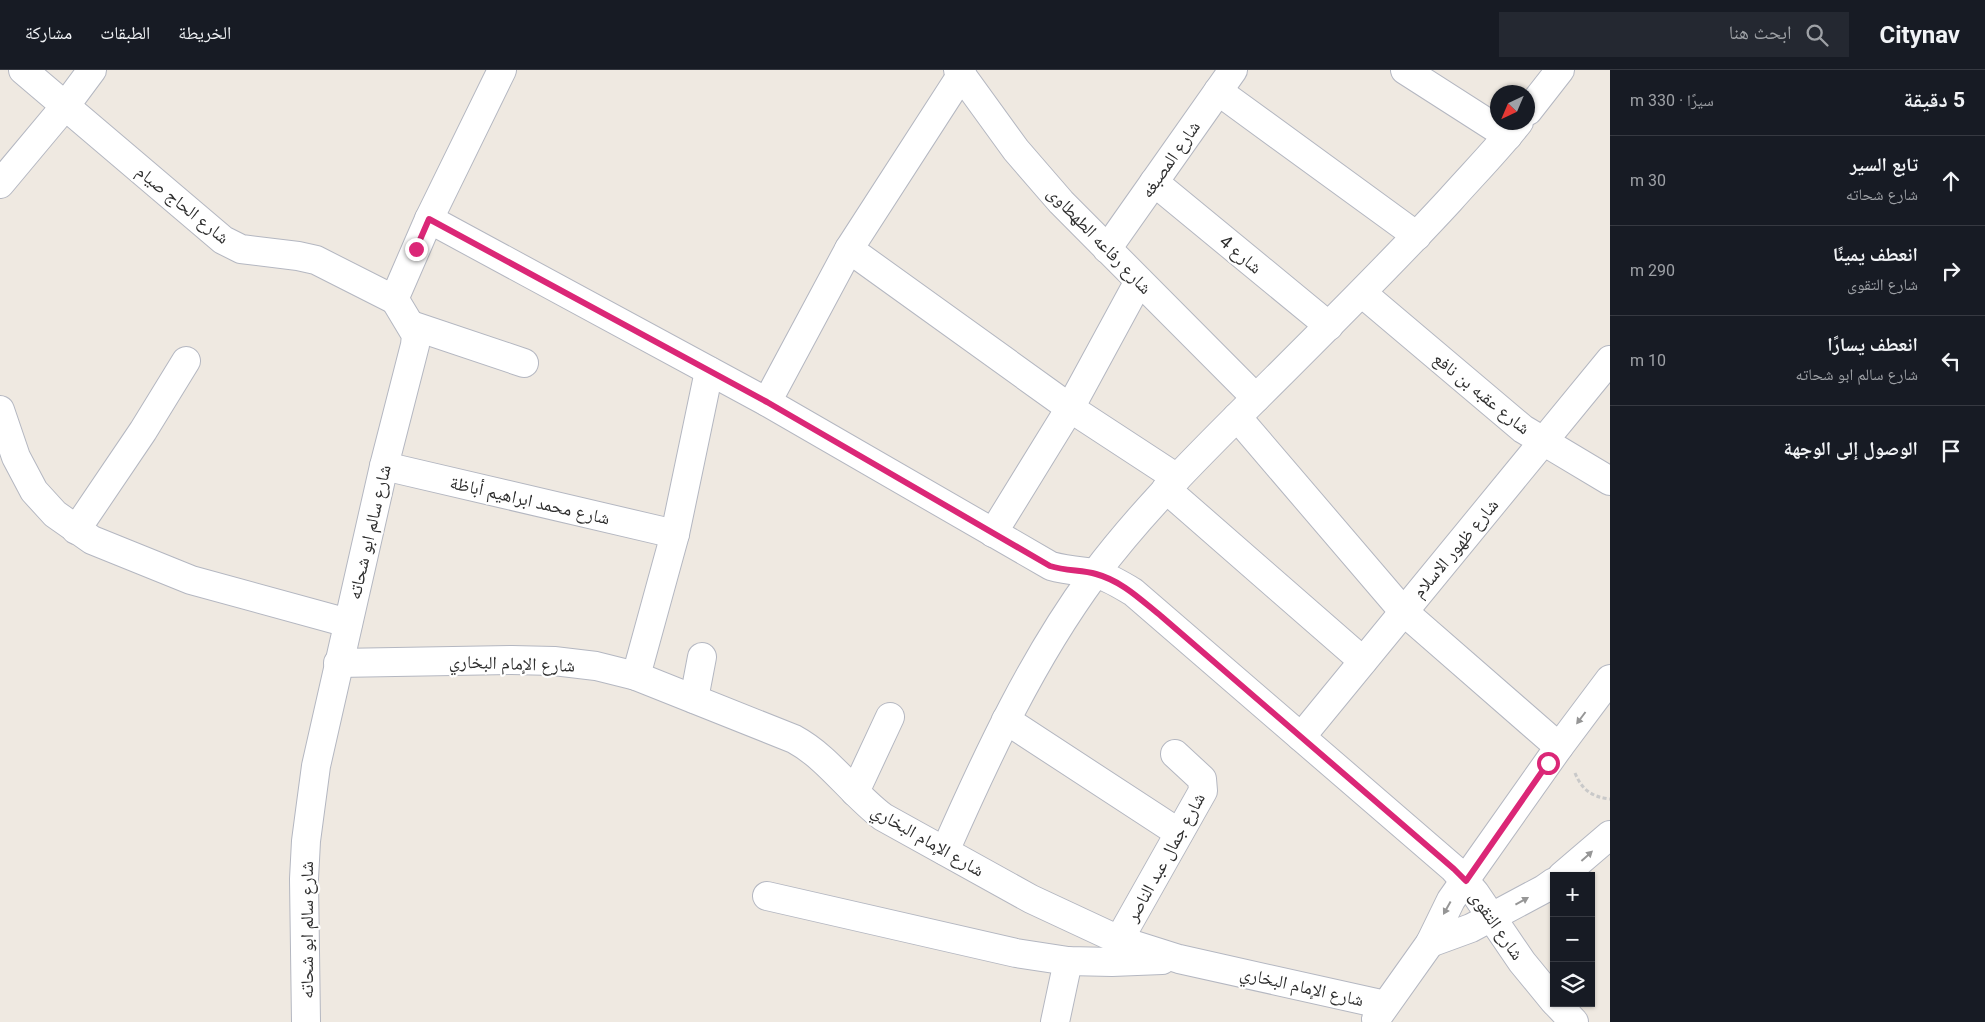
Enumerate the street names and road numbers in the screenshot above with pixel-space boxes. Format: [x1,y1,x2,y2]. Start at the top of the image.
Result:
street label: شارع المصبغه [1136,116,1205,202]
street label: شارع الحاج صيام [131,160,234,249]
street label: شارع رفاعه الطهطاوى [1043,182,1157,299]
street label: شارع 4 [1215,230,1266,278]
street label: شارع عقبه بن نافع [1428,348,1535,440]
street label: شارع سالم ابو شحاته [343,463,397,602]
street label: شارع محمد ابراهيم أباظة [448,471,612,531]
street label: شارع ظهور الاسلام [1408,494,1504,603]
street label: شارع الإمام البخاري [448,650,575,680]
street label: شارع جمال عبد الناصر [1120,789,1210,926]
street label: شارع الإمام البخاري [866,799,988,885]
street label: شارع سالم ابو شحاته [296,861,319,999]
street label: شارع التقوى [1465,886,1528,964]
street label: شارع الإمام البخاري [1237,962,1366,1015]

